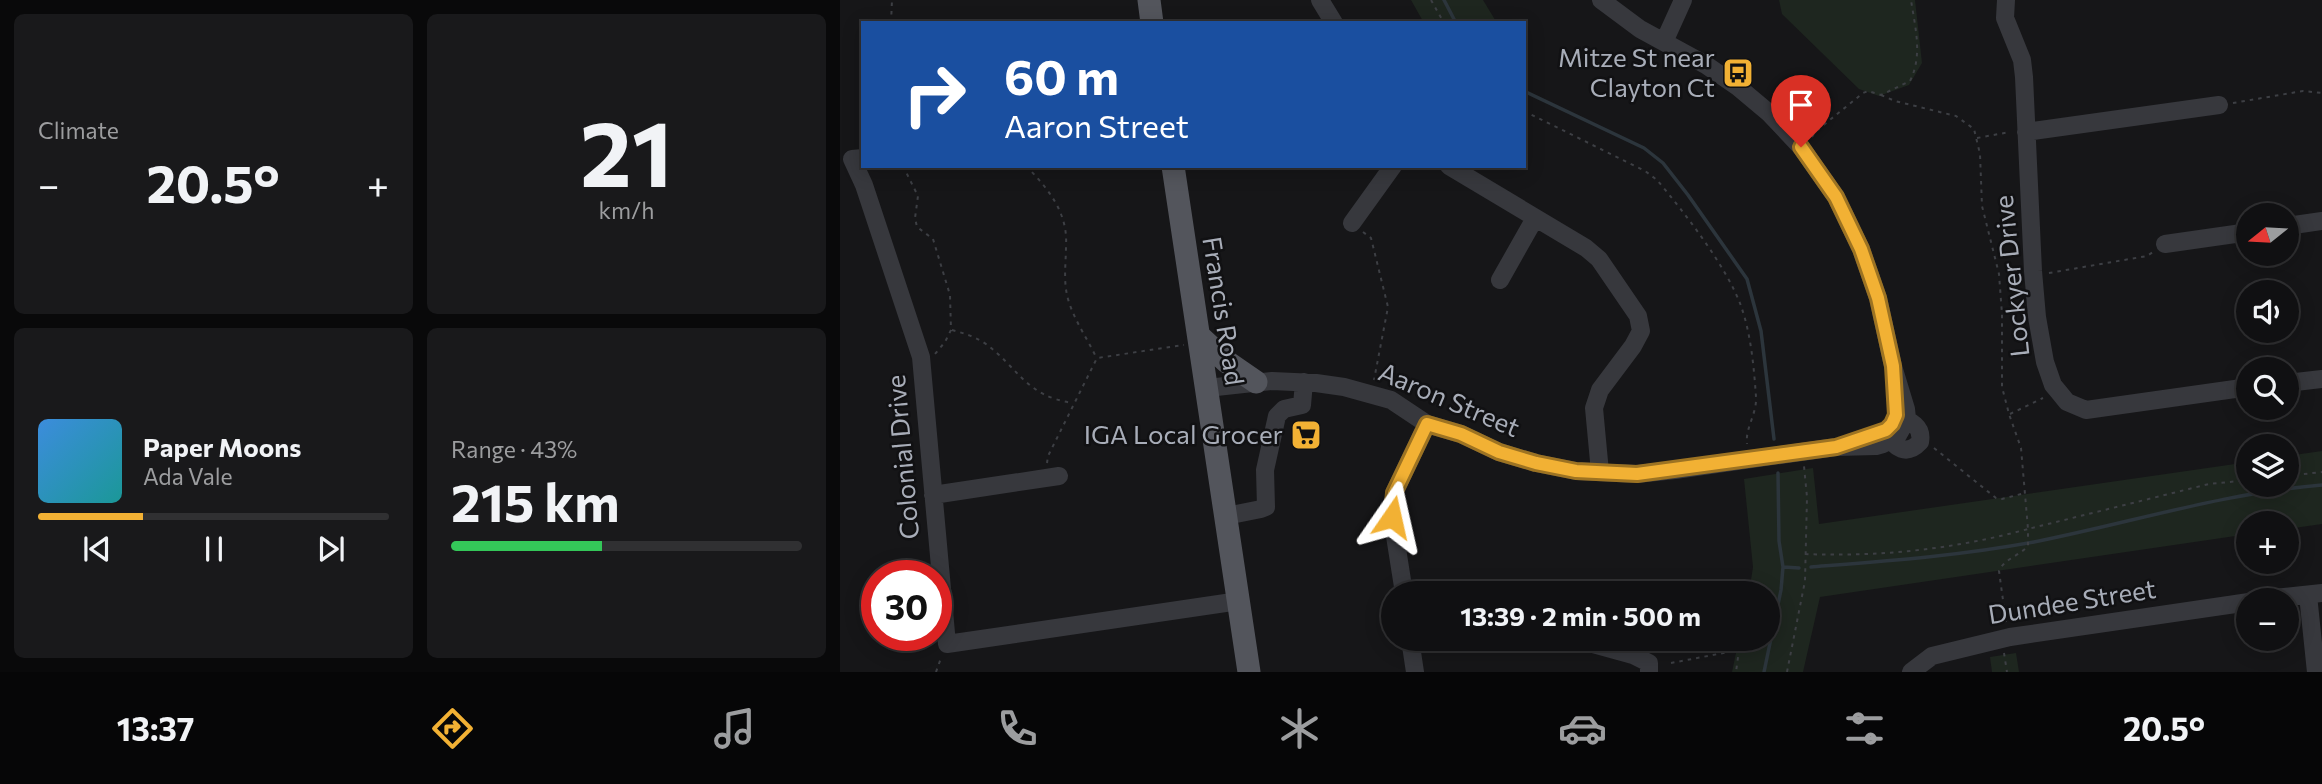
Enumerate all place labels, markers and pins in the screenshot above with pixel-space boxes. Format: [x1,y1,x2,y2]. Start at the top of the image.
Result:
place label: Mitze St near Clayton Ct [1558,41,1715,102]
bus stop icon: Mitze St near Clayton Ct [1721,56,1755,90]
pin [1771,75,1831,147]
place label: IGA Local Grocer [1084,418,1283,449]
supermarket icon: IGA Local Grocer [1289,418,1323,452]

